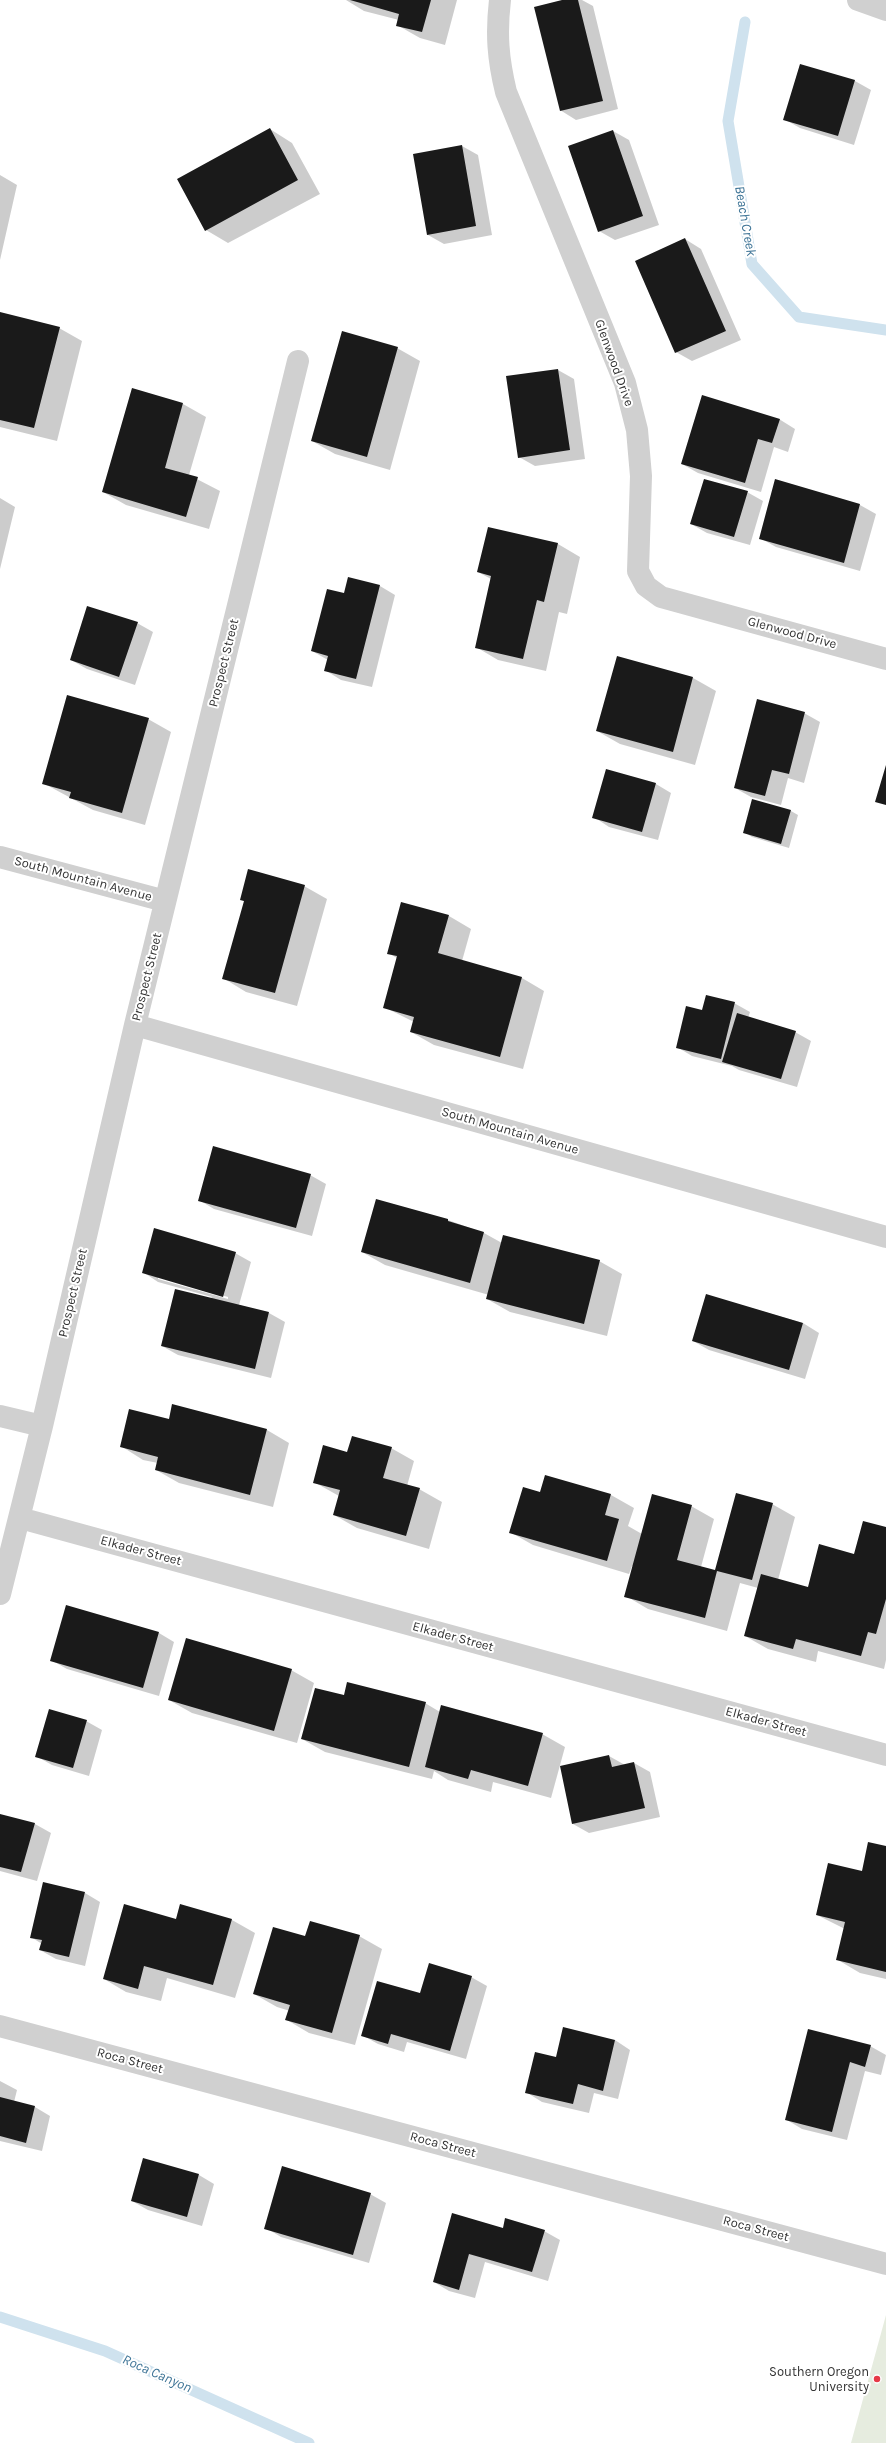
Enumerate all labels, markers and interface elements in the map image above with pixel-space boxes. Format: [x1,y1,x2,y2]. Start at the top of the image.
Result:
water label: Beach Creek [731,185,759,257]
street label: Glenwood Drive [591,317,637,409]
street label: Glenwood Drive [746,614,838,652]
street label: Prospect Street [205,617,243,709]
street label: South Mountain Avenue [12,853,154,905]
street label: Prospect Street [128,931,166,1023]
street label: South Mountain Avenue [440,1104,580,1158]
street label: Prospect Street [55,1247,91,1339]
street label: Elkader Street [99,1533,183,1569]
street label: Elkader Street [411,1619,495,1655]
street label: Elkader Street [724,1704,808,1740]
street label: Roca Street [95,2045,165,2077]
street label: Roca Street [408,2129,478,2161]
street label: Roca Street [721,2213,791,2245]
water label: Roca Canyon [120,2351,194,2397]
place label: Southern Oregon University [769,2364,869,2395]
marker: Southern Oregon University [872,2374,882,2384]

